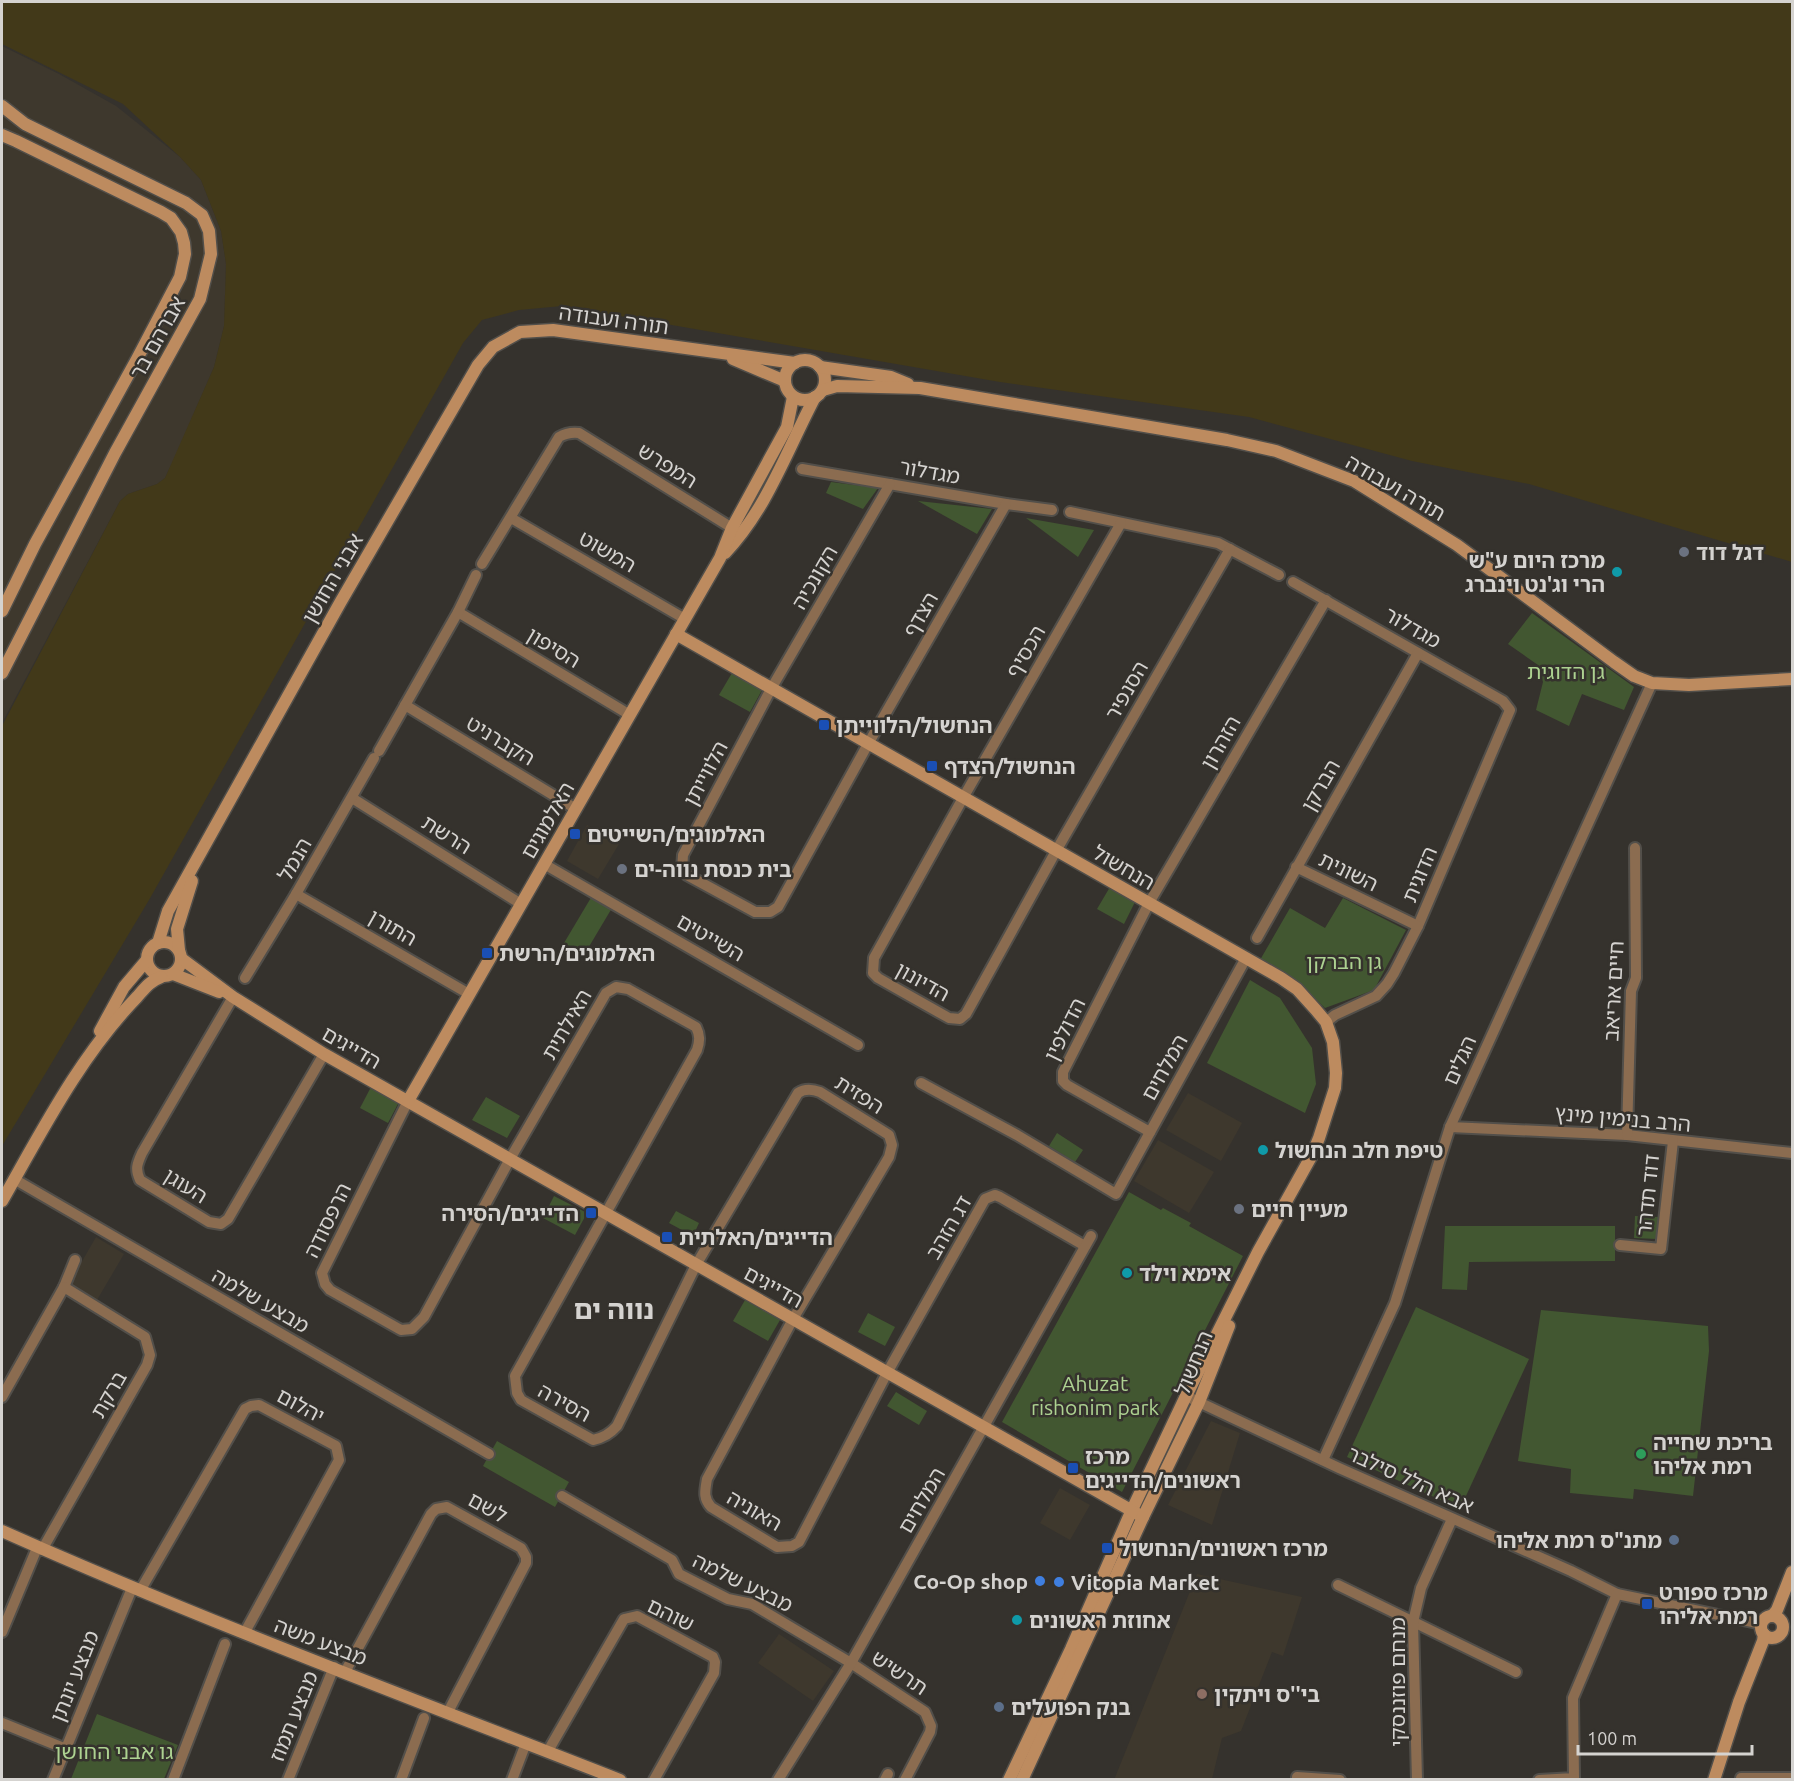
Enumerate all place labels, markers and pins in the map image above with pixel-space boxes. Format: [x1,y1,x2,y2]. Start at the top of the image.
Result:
place label: דגל דוד [1696,540,1764,564]
marker: דגל דוד [1677,545,1691,559]
place label: מרכז היום ע"ש הרי וג'נט וינברג [1465,548,1605,596]
marker: מרכז היום ע"ש הרי וג'נט וינברג [1610,565,1624,579]
place label: הנחשול/הלווייתן [836,713,993,737]
marker: הנחשול/הלווייתן [817,718,831,732]
place label: הנחשול/הצדף [944,754,1076,778]
marker: הנחשול/הצדף [925,759,939,773]
place label: האלמוגים/השייטים [587,822,765,846]
marker: האלמוגים/השייטים [568,827,582,841]
place label: בית כנסת נווה-ים [634,857,792,881]
marker: בית כנסת נווה-ים [615,862,629,876]
place label: האלמוגים/הרשת [499,941,655,965]
marker: האלמוגים/הרשת [480,946,494,960]
place label: טיפת חלב הנחשול [1275,1138,1443,1162]
marker: טיפת חלב הנחשול [1256,1143,1270,1157]
place label: מעיין חיים [1251,1197,1348,1221]
place label: הדייגים/הסירה [441,1201,579,1225]
marker: מעיין חיים [1232,1202,1246,1216]
marker: הדייגים/הסירה [584,1206,598,1220]
place label: הדייגים/האלתית [679,1225,833,1249]
marker: הדייגים/האלתית [660,1230,674,1244]
place label: אימא וילד [1139,1261,1231,1285]
marker: אימא וילד [1120,1266,1134,1280]
place label: בריכת שחייה רמת אליהו [1653,1430,1773,1478]
place label: מרכז ראשונים/הדייגים [1085,1444,1241,1492]
marker: בריכת שחייה רמת אליהו [1634,1447,1648,1461]
marker: מרכז ראשונים/הדייגים [1066,1461,1080,1475]
place label: מתנ"ס רמת אליהו [1496,1528,1662,1552]
marker: מתנ"ס רמת אליהו [1667,1533,1681,1547]
place label: מרכז ראשונים/הנחשול [1119,1536,1328,1560]
marker: מרכז ראשונים/הנחשול [1100,1541,1114,1555]
place label: Co-Op shop [913,1569,1028,1593]
place label: Vitopia Market [1071,1570,1219,1594]
marker: Co-Op shop [1033,1574,1047,1588]
marker: Vitopia Market [1052,1575,1066,1589]
place label: מרכז ספורט רמת אליהו [1659,1580,1768,1628]
marker: מרכז ספורט רמת אליהו [1640,1597,1654,1611]
place label: אחוזת ראשונים [1029,1608,1171,1632]
marker: אחוזת ראשונים [1010,1613,1024,1627]
place label: בי''ס ויתקין [1214,1682,1320,1706]
marker: בי''ס ויתקין [1195,1687,1209,1701]
place label: בנק הפועלים [1011,1695,1131,1719]
marker: בנק הפועלים [992,1700,1006,1714]

